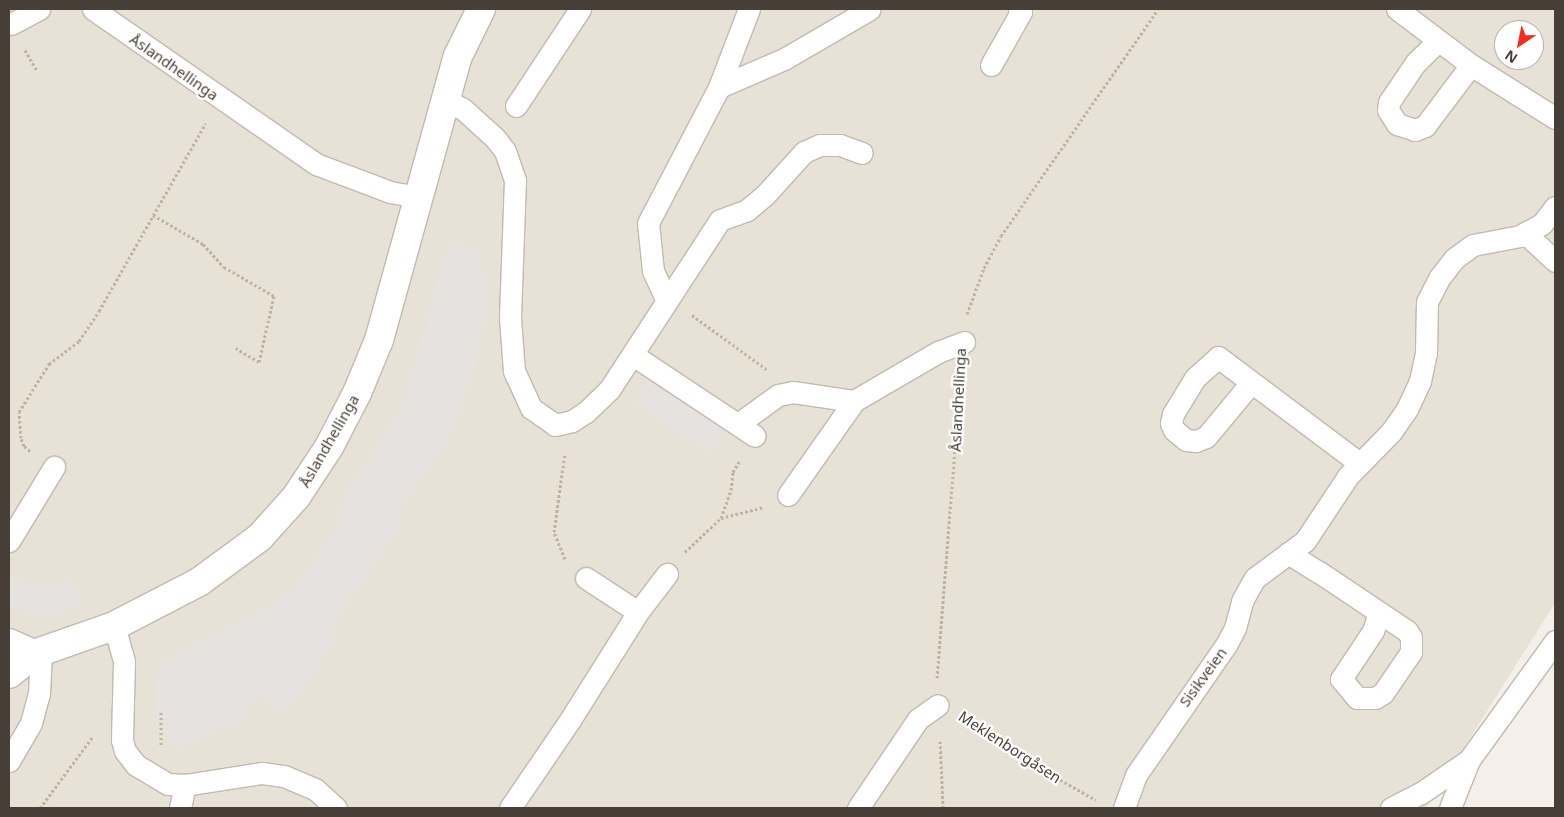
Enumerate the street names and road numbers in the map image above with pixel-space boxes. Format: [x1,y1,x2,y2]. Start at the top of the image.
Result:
street label: Åslandhellinga [126,30,222,104]
street label: Åslandhellinga [946,348,970,452]
street label: Åslandhellinga [295,392,363,490]
street label: Sisikveien [1175,644,1231,710]
street label: Meklenborgåsen [955,707,1065,787]

